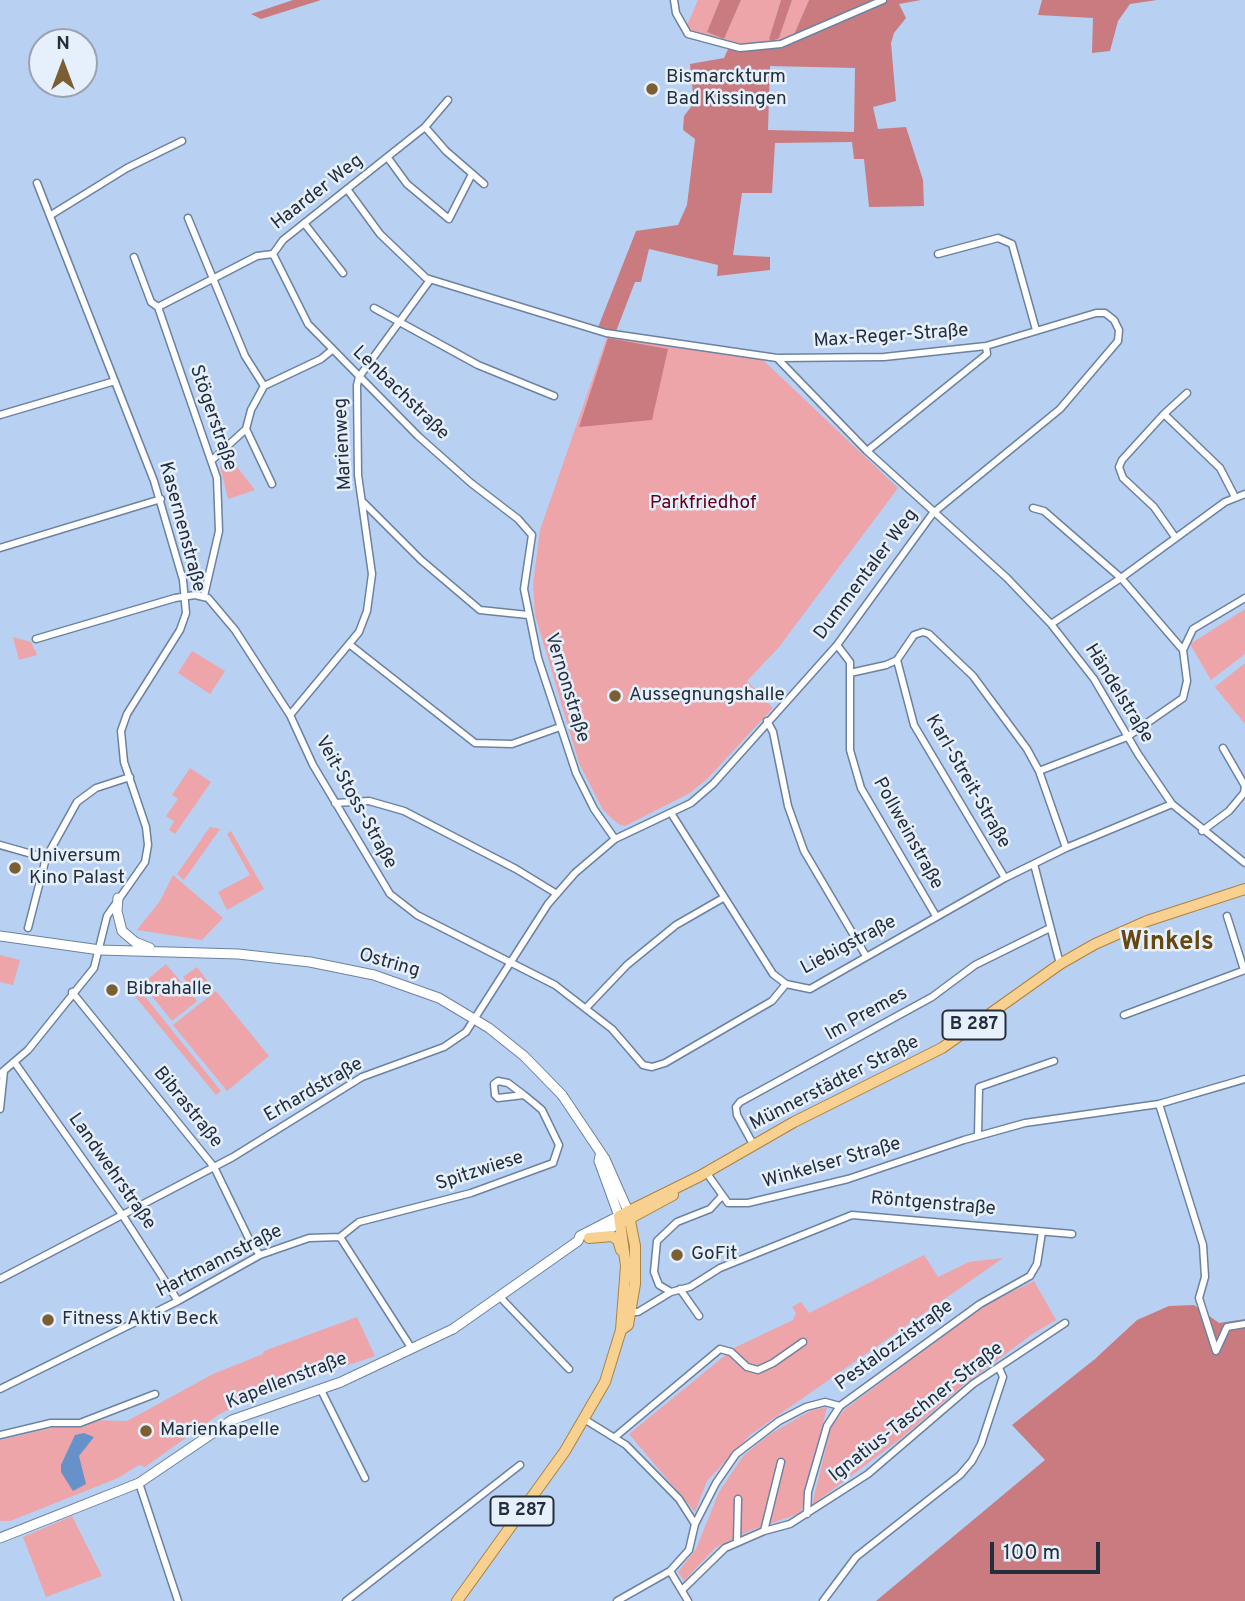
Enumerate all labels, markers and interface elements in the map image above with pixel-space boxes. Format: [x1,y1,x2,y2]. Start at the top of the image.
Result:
north arrow [28,28,98,98]
text: N [56,32,70,56]
place label: Bismarckturm Bad Kissingen [666,67,787,111]
marker: Bismarckturm Bad Kissingen [644,81,660,97]
street label: Haarder Weg [268,150,368,236]
street label: Max-Reger-Straße [813,320,969,354]
street label: Lenbachstraße [347,342,453,446]
street label: Stögerstraße [183,362,241,474]
street label: Marienweg [330,397,358,491]
street label: Kasernenstraße [153,460,209,594]
park label: Parkfriedhof [650,493,756,515]
street label: Dummentaler Weg [810,505,924,645]
street label: Vernonstraße [539,630,593,746]
street label: Händelstraße [1079,640,1157,748]
place label: Aussegnungshalle [629,685,785,707]
marker: Aussegnungshalle [607,688,623,704]
street label: Karl-Streit-Straße [919,711,1015,853]
street label: Veit-Stoss-Straße [309,733,401,873]
street label: Pollweinstraße [867,774,947,894]
place label: Universum Kino Palast [29,846,125,890]
marker: Universum Kino Palast [7,860,23,876]
street label: Liebigstraße [797,911,901,981]
district label: Winkels [1120,928,1214,960]
street label: Ostring [356,944,422,984]
place label: Bibrahalle [126,979,212,1001]
marker: Bibrahalle [104,982,120,998]
street label: Im Premes [822,983,912,1047]
road number: B 287 [942,1010,1006,1040]
street label: Münnerstädter Straße [747,1032,923,1136]
street label: Erhardstraße [261,1054,367,1128]
street label: Bibrastraße [147,1063,227,1153]
street label: Landwehrstraße [62,1109,160,1235]
street label: Winkelser Straße [760,1133,904,1195]
street label: Spitzwiese [433,1147,527,1197]
street label: Röntgenstraße [870,1188,996,1222]
street label: Hartmannstraße [153,1221,287,1303]
place label: GoFit [691,1244,737,1266]
marker: GoFit [669,1247,685,1263]
street label: Pestalozzistraße [832,1296,958,1396]
place label: Fitness Aktiv Beck [62,1309,219,1331]
marker: Fitness Aktiv Beck [40,1312,56,1328]
street label: Ignatius-Taschner-Straße [825,1338,1009,1488]
street label: Kapellenstraße [223,1348,351,1416]
place label: Marienkapelle [160,1420,279,1442]
marker: Marienkapelle [138,1423,154,1439]
road number: B 287 [490,1496,554,1526]
scale bar [993,1528,1103,1572]
text: 100 m [1003,1540,1060,1567]

